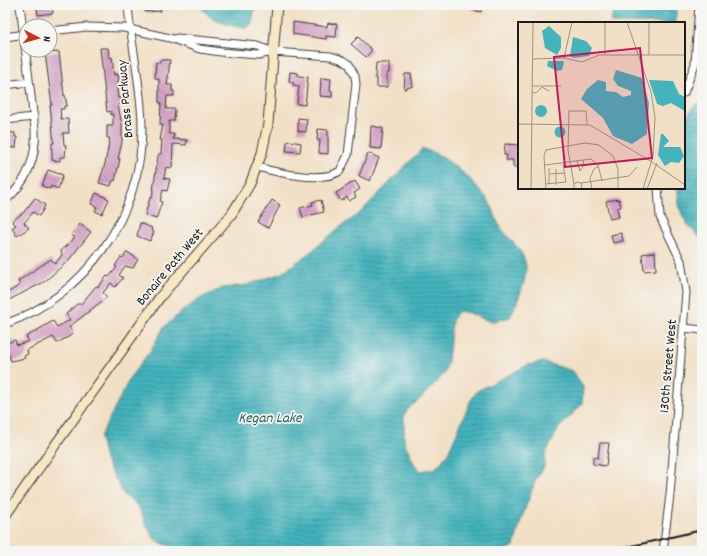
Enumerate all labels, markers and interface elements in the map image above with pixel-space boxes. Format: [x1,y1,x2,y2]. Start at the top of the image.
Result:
north arrow [18,18,58,58]
inset map [518,22,685,189]
text: N [38,35,54,43]
street label: Brass Parkway [113,59,139,139]
street label: Bonaire Path West [132,224,209,310]
street label: 130th Street West [655,318,683,414]
water label: Kegan Lake [238,408,303,430]

